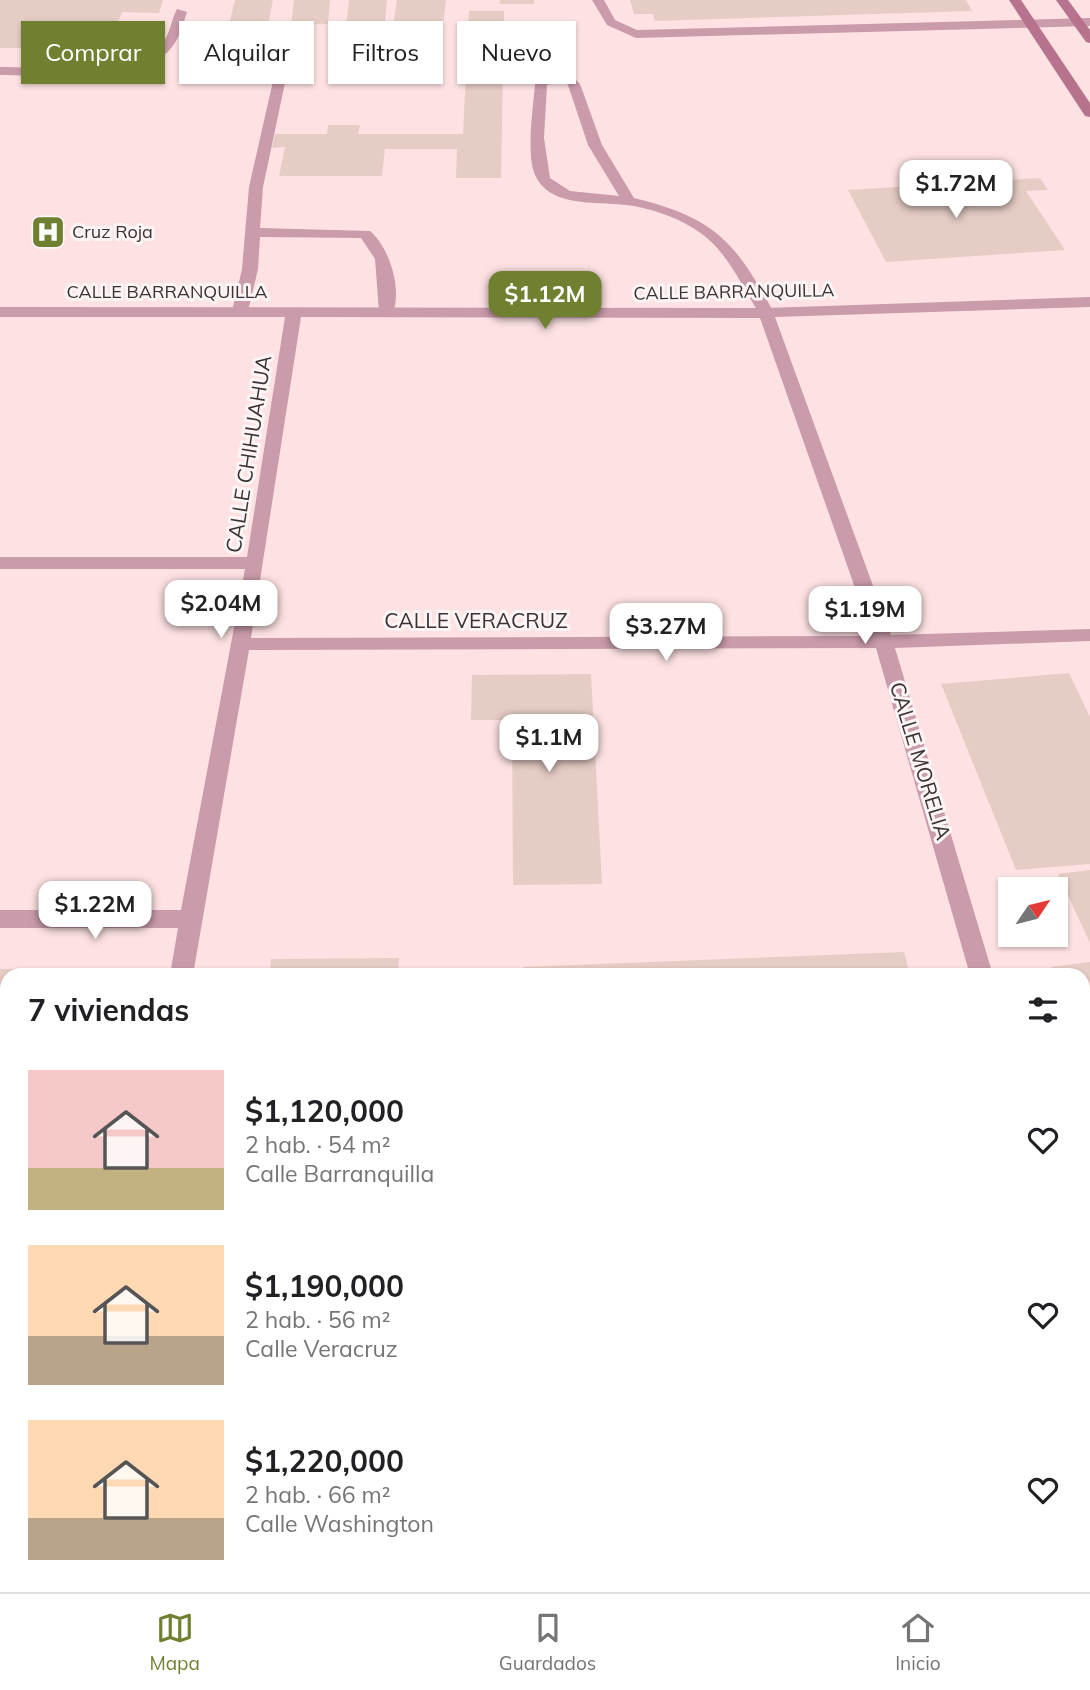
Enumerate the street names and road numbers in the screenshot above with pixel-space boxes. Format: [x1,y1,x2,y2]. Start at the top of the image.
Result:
street label: CALLE BARRANQUILLA [633,278,835,305]
street label: CALLE BARRANQUILLA [66,280,268,303]
street label: CALLE CHIHUAHUA [220,353,277,554]
street label: CALLE VERACRUZ [384,607,568,633]
street label: CALLE MORELIA [885,679,957,843]

